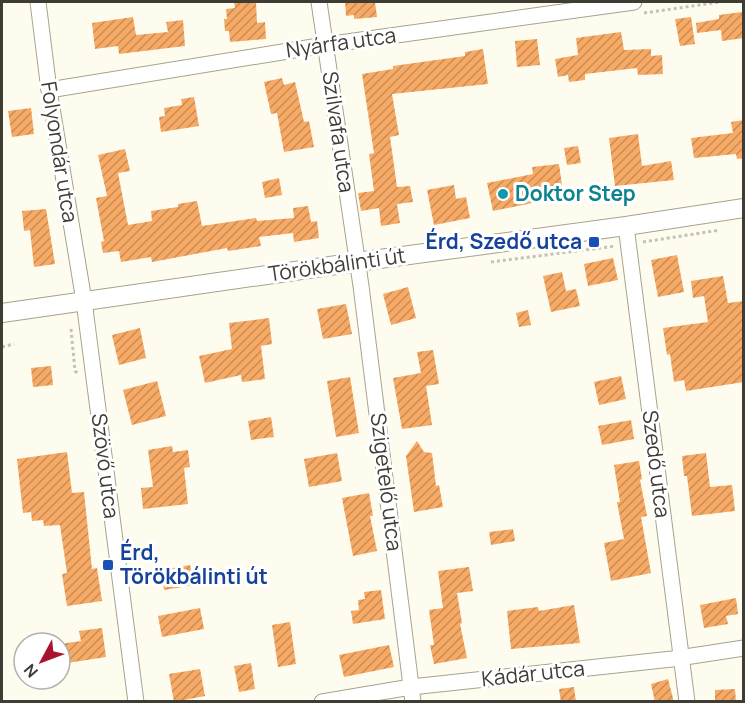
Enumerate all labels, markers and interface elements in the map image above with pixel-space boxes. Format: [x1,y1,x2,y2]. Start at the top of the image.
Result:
street label: Nyárfa utca [284,20,398,64]
street label: Szilvafa utca [317,69,361,194]
street label: Folyondár utca [35,79,85,224]
place label: Doktor Step [515,179,636,207]
marker: Doktor Step [496,187,510,201]
place label: Érd, Szedő utca [425,227,582,255]
marker: Érd, Szedő utca [587,235,601,249]
street label: Törökbálinti út [266,241,407,287]
street label: Szedő utca [637,408,677,519]
street label: Szigetelő utca [365,411,409,553]
street label: Szövő utca [86,412,126,520]
place label: Érd, Törökbálinti út [120,538,268,590]
marker: Érd, Törökbálinti út [101,558,115,572]
north arrow [12,631,72,691]
street label: Kádár utca [480,654,586,692]
text: N [19,659,43,682]

